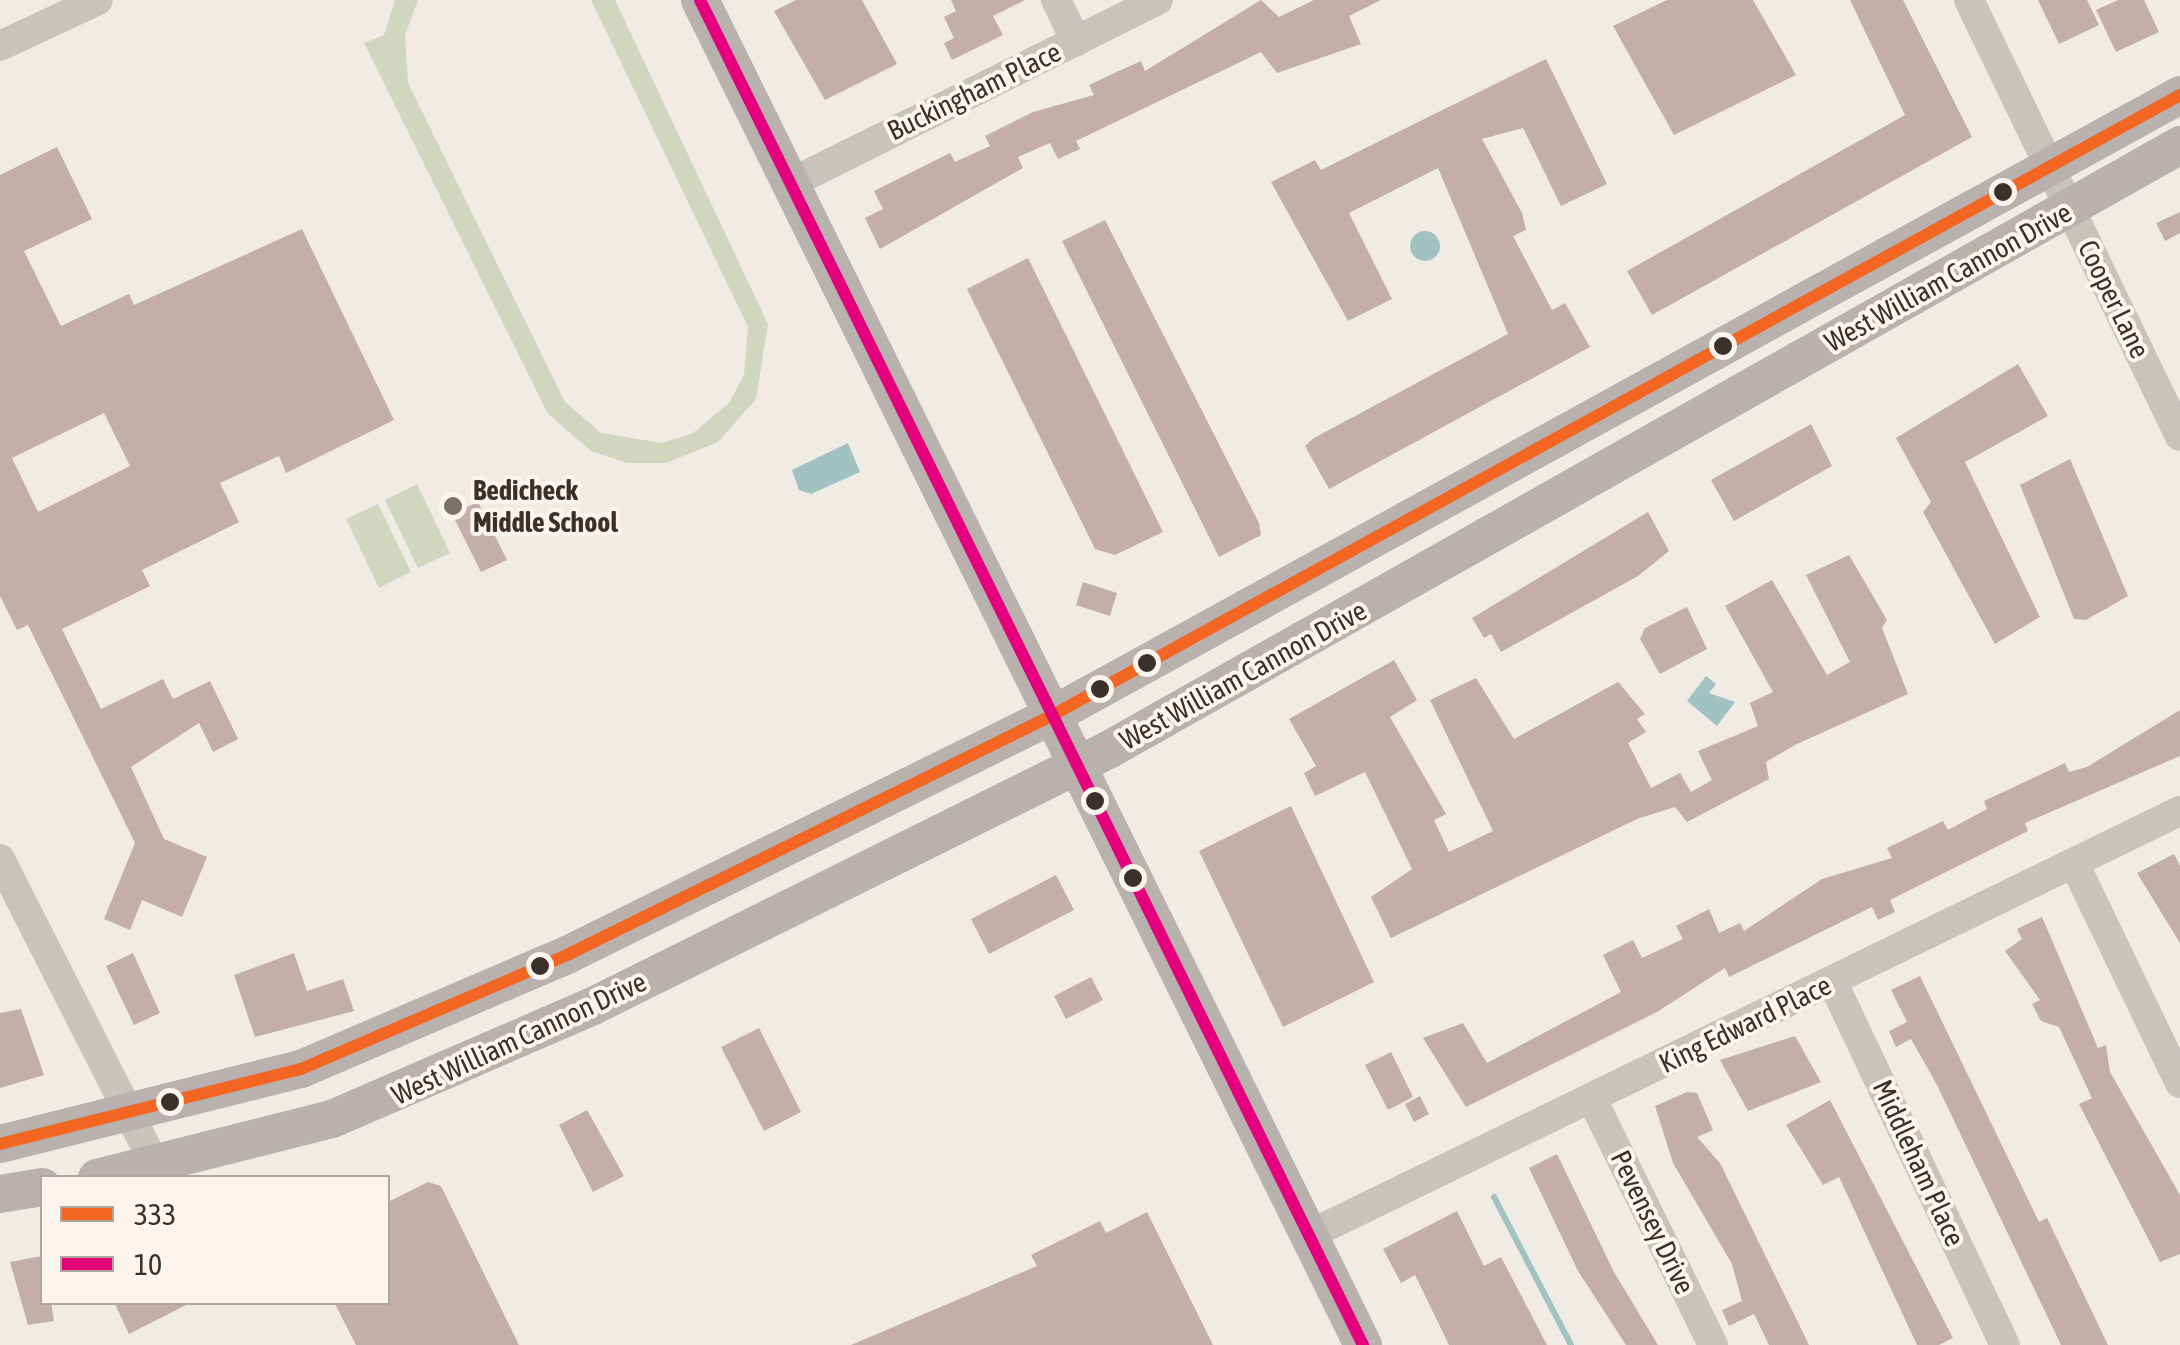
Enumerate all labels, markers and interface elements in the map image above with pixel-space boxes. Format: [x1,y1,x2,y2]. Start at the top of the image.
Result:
street label: Buckingham Place [882,35,1066,147]
unlabelled marker [1993,182,2013,202]
street label: West William Cannon Drive [1819,195,2077,359]
street label: Cooper Lane [2071,234,2157,364]
unlabelled marker [1713,336,1733,356]
place label: Bedicheck Middle School [473,473,618,539]
marker: Bedicheck Middle School [442,495,464,517]
street label: West William Cannon Drive [1114,593,1372,757]
unlabelled marker [1137,653,1157,673]
unlabelled marker [1090,679,1110,699]
unlabelled marker [1085,791,1105,811]
unlabelled marker [1123,868,1143,888]
unlabelled marker [530,956,550,976]
street label: West William Cannon Drive [387,964,651,1112]
street label: King Edward Place [1654,968,1836,1080]
street label: Middleham Place [1866,1075,1972,1251]
unlabelled marker [160,1092,180,1112]
street label: Pevensey Drive [1604,1145,1702,1299]
legend [40,1175,390,1305]
text: 333 [134,1197,176,1231]
text: 10 [134,1247,162,1281]

